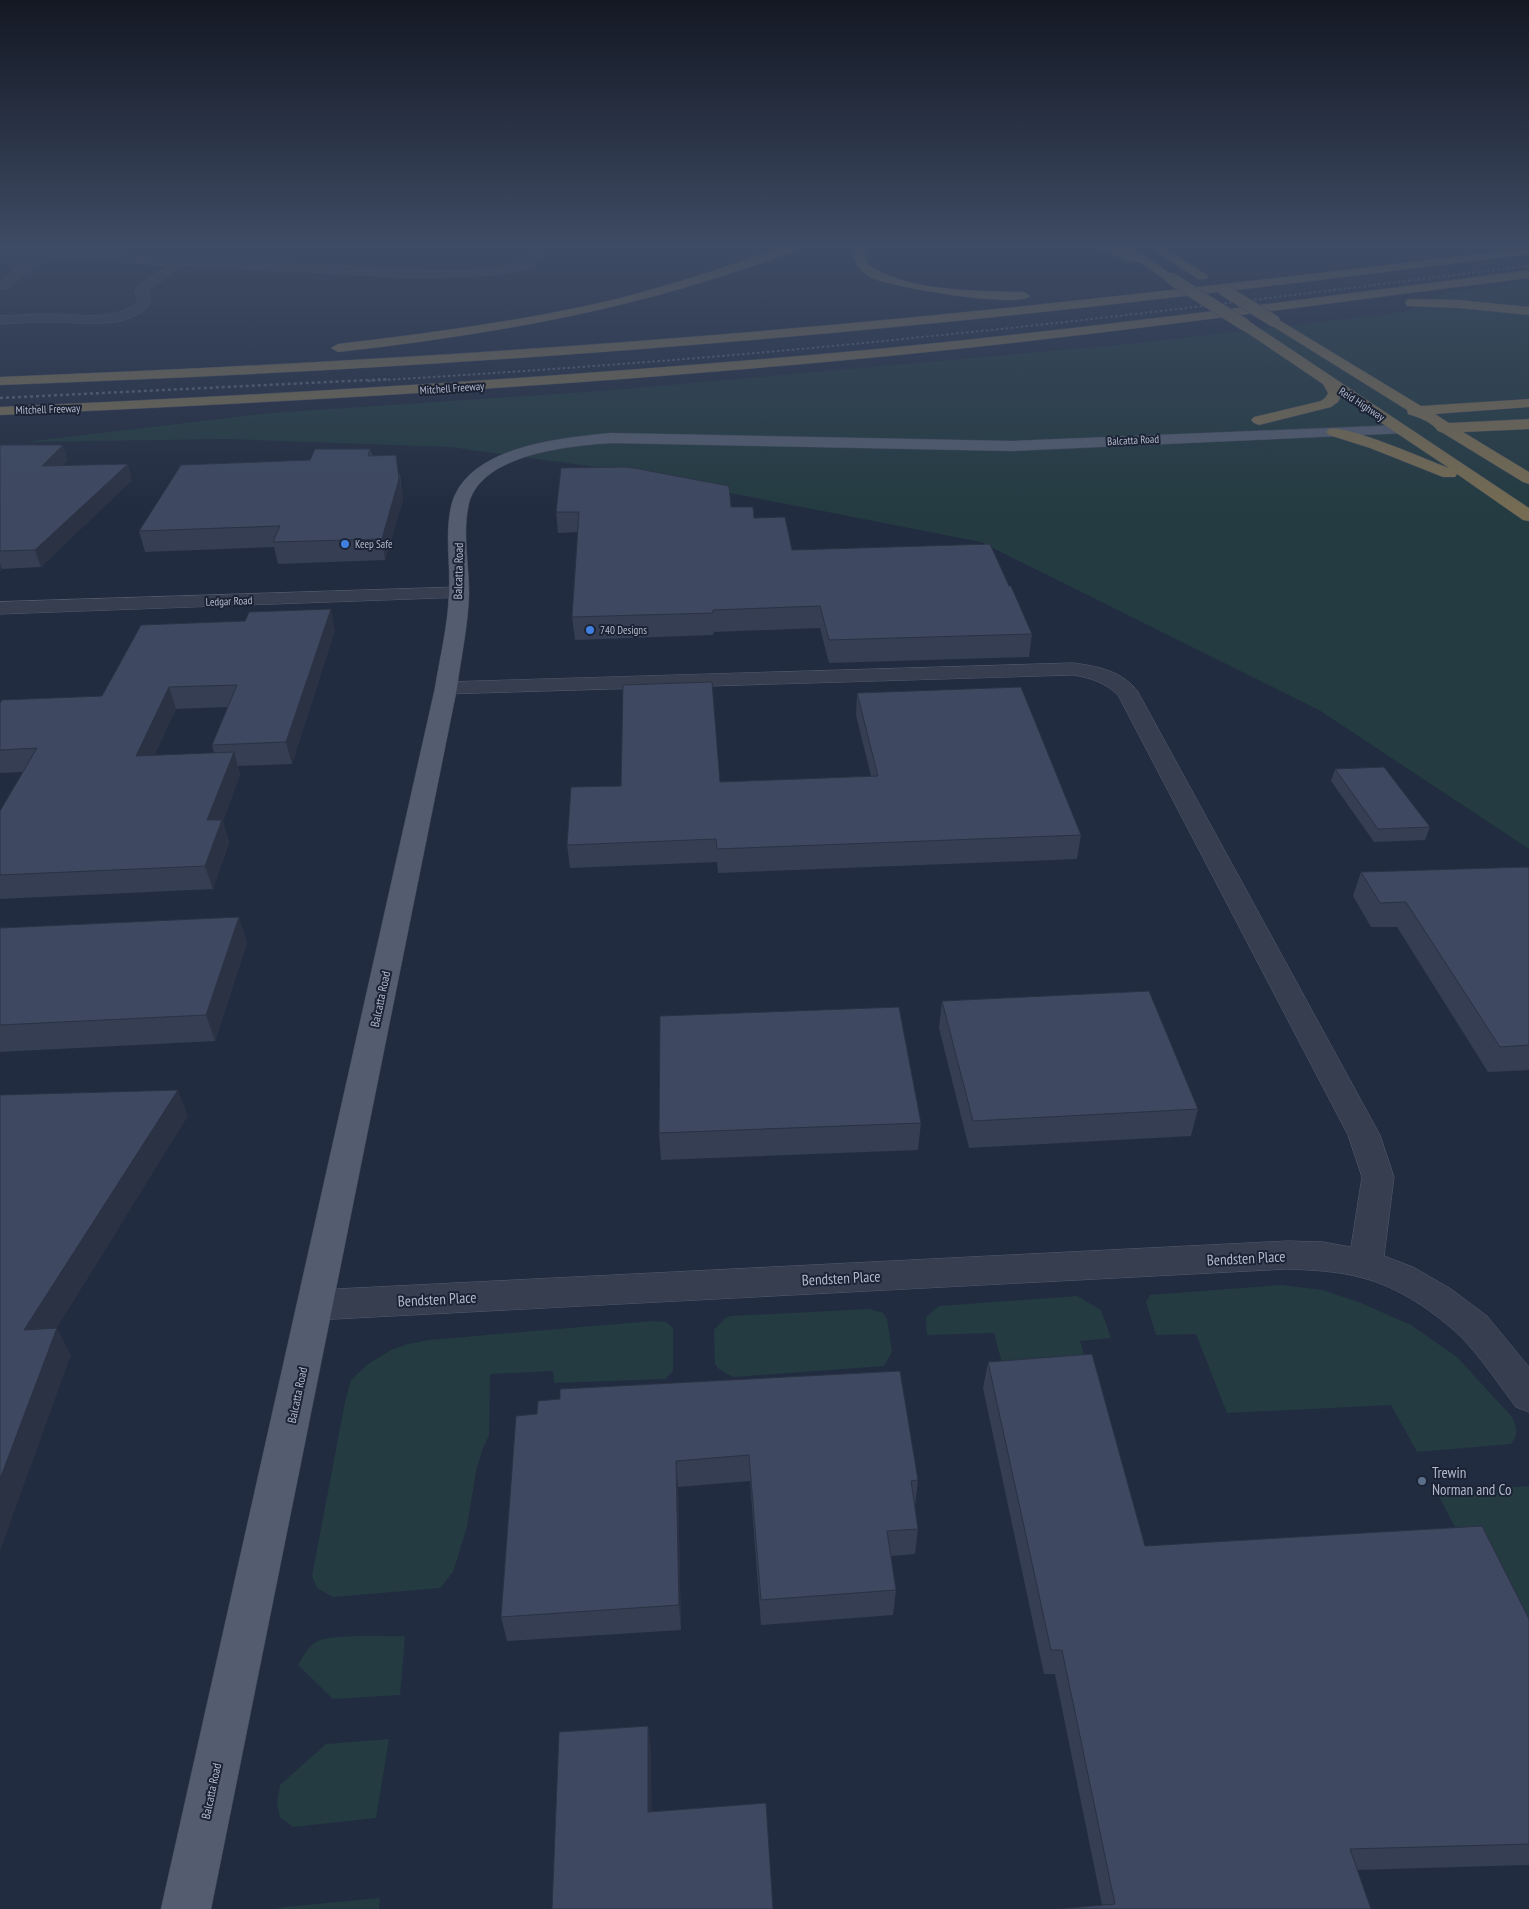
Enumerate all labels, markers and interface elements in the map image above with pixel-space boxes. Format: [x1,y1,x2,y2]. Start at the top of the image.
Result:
street label: Mitchell Freeway [419,379,486,397]
street label: Reid Highway [1336,384,1388,424]
street label: Mitchell Freeway [15,401,81,417]
street label: Balcatta Road [1107,432,1160,448]
place label: Keep Safe [355,537,393,551]
marker: Keep Safe [339,538,351,550]
street label: Balcatta Road [450,542,466,600]
street label: Ledgar Road [205,593,253,609]
place label: 740 Designs [600,623,647,637]
marker: 740 Designs [584,624,596,636]
street label: Balcatta Road [367,970,393,1028]
street label: Bendsten Place [1206,1246,1286,1270]
street label: Bendsten Place [801,1266,881,1290]
street label: Bendsten Place [397,1287,477,1311]
street label: Balcatta Road [284,1366,310,1424]
place label: Trewin Norman and Co [1432,1463,1511,1499]
marker: Trewin Norman and Co [1416,1475,1428,1487]
street label: Balcatta Road [198,1762,224,1820]

